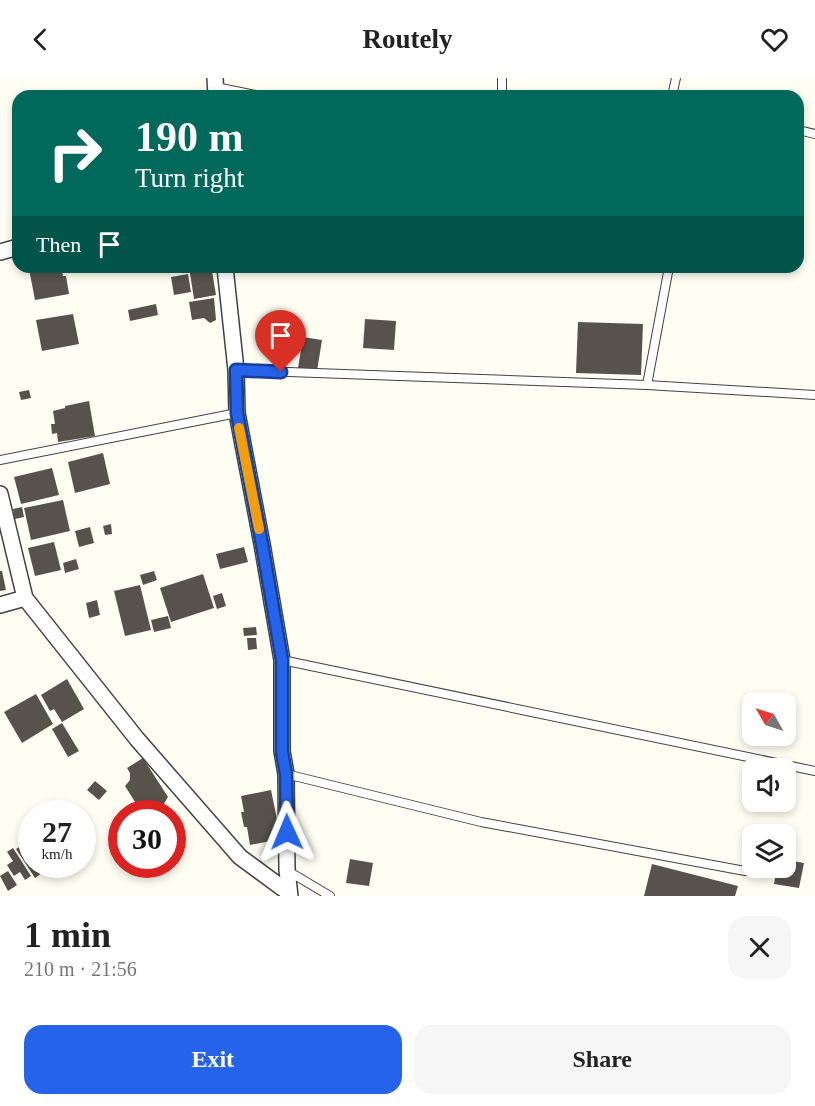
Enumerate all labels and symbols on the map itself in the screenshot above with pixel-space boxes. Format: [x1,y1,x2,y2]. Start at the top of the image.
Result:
pin [255,310,306,372]
north arrow [742,692,796,746]
speed limit sign: 30 [108,800,186,878]
position arrow [255,800,319,864]

